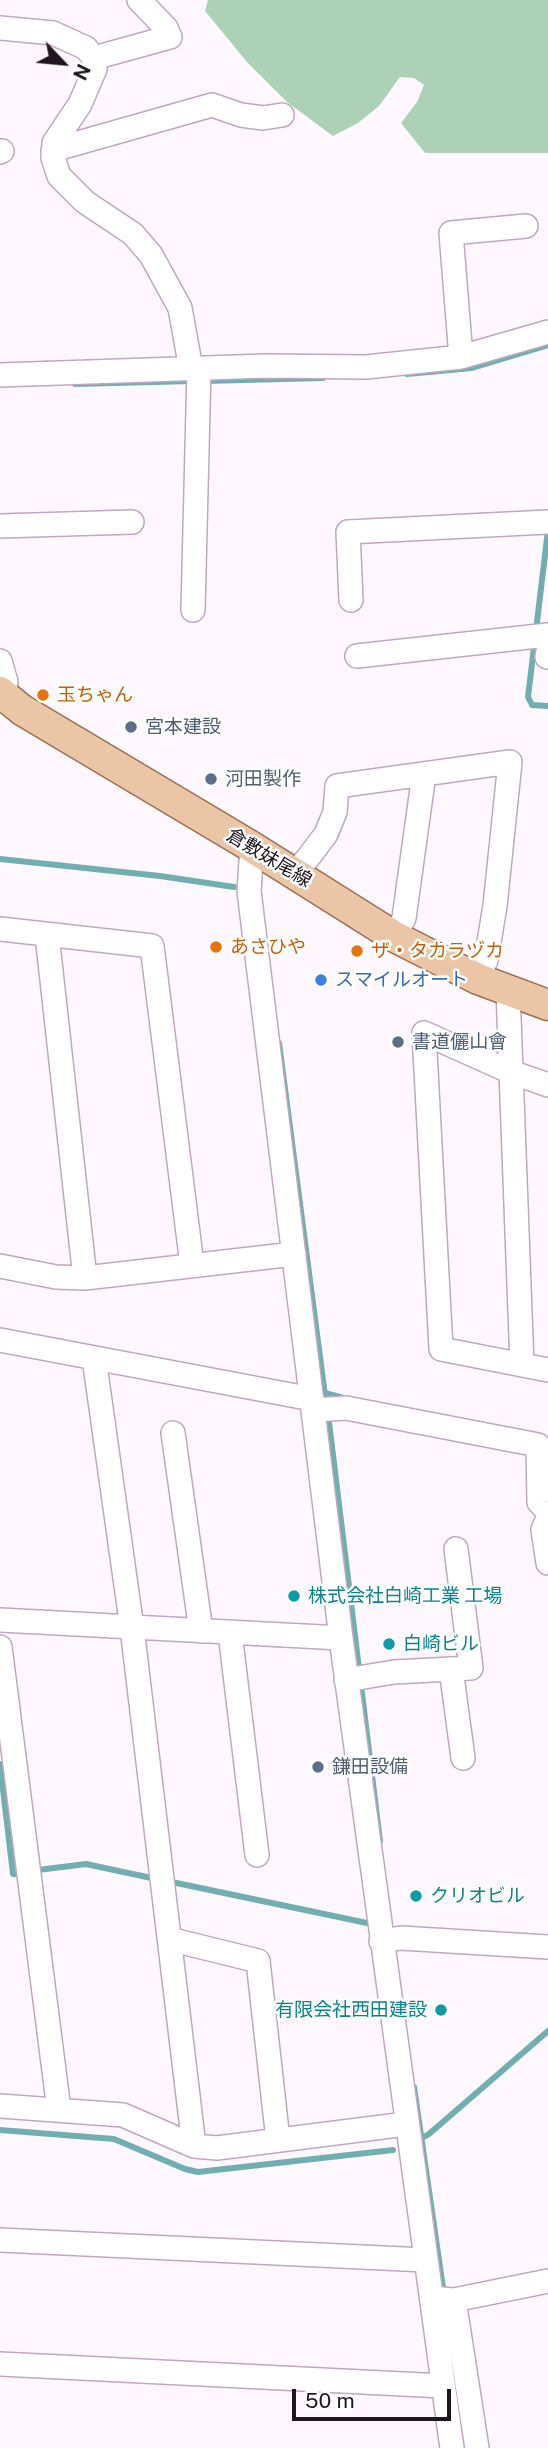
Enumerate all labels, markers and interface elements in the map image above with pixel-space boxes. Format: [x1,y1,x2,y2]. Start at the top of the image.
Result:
north arrow [28,28,98,98]
text: N [69,61,95,84]
place label: 玉ちゃん [57,684,133,706]
marker: 玉ちゃん [35,687,51,703]
place label: 宮本建設 [145,716,221,738]
marker: 宮本建設 [123,719,139,735]
place label: 河田製作 [225,768,301,790]
marker: 河田製作 [203,771,219,787]
street label: 倉敷妹尾線 [222,824,316,892]
place label: あさひや [230,936,306,958]
marker: あさひや [208,939,224,955]
place label: ザ・タカラヅカ [371,940,504,962]
marker: ザ・タカラヅカ [349,943,365,959]
place label: スマイルオート [335,969,468,991]
marker: スマイルオート [313,972,329,988]
place label: 書道儷山會 [412,1031,507,1053]
marker: 書道儷山會 [390,1034,406,1050]
place label: 株式会社白崎工業 工場 [308,1585,503,1607]
marker: 株式会社白崎工業 工場 [286,1588,302,1604]
place label: 白崎ビル [403,1633,479,1655]
marker: 白崎ビル [381,1636,397,1652]
place label: 鎌田設備 [332,1756,408,1778]
marker: 鎌田設備 [310,1759,326,1775]
place label: クリオビル [430,1885,525,1907]
marker: クリオビル [408,1888,424,1904]
place label: 有限会社西田建設 [275,1999,427,2021]
marker: 有限会社西田建設 [433,2002,449,2018]
scale bar [296,2374,455,2418]
text: 50 m [305,2388,355,2413]

